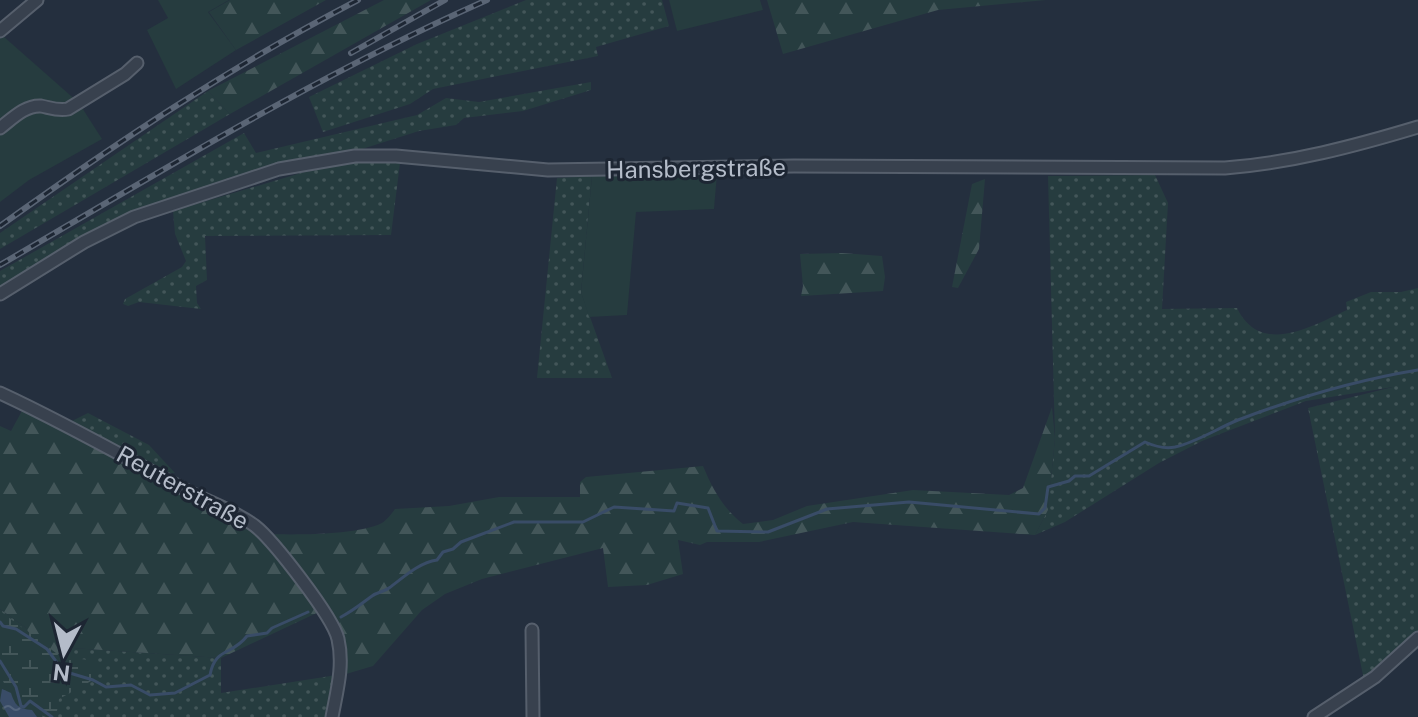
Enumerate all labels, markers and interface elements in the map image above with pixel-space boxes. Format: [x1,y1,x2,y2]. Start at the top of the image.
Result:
street label: Hansbergstraße [606,152,786,184]
street label: Reuterstraße [112,439,254,535]
north arrow [24,613,104,693]
text: N [51,659,72,687]

